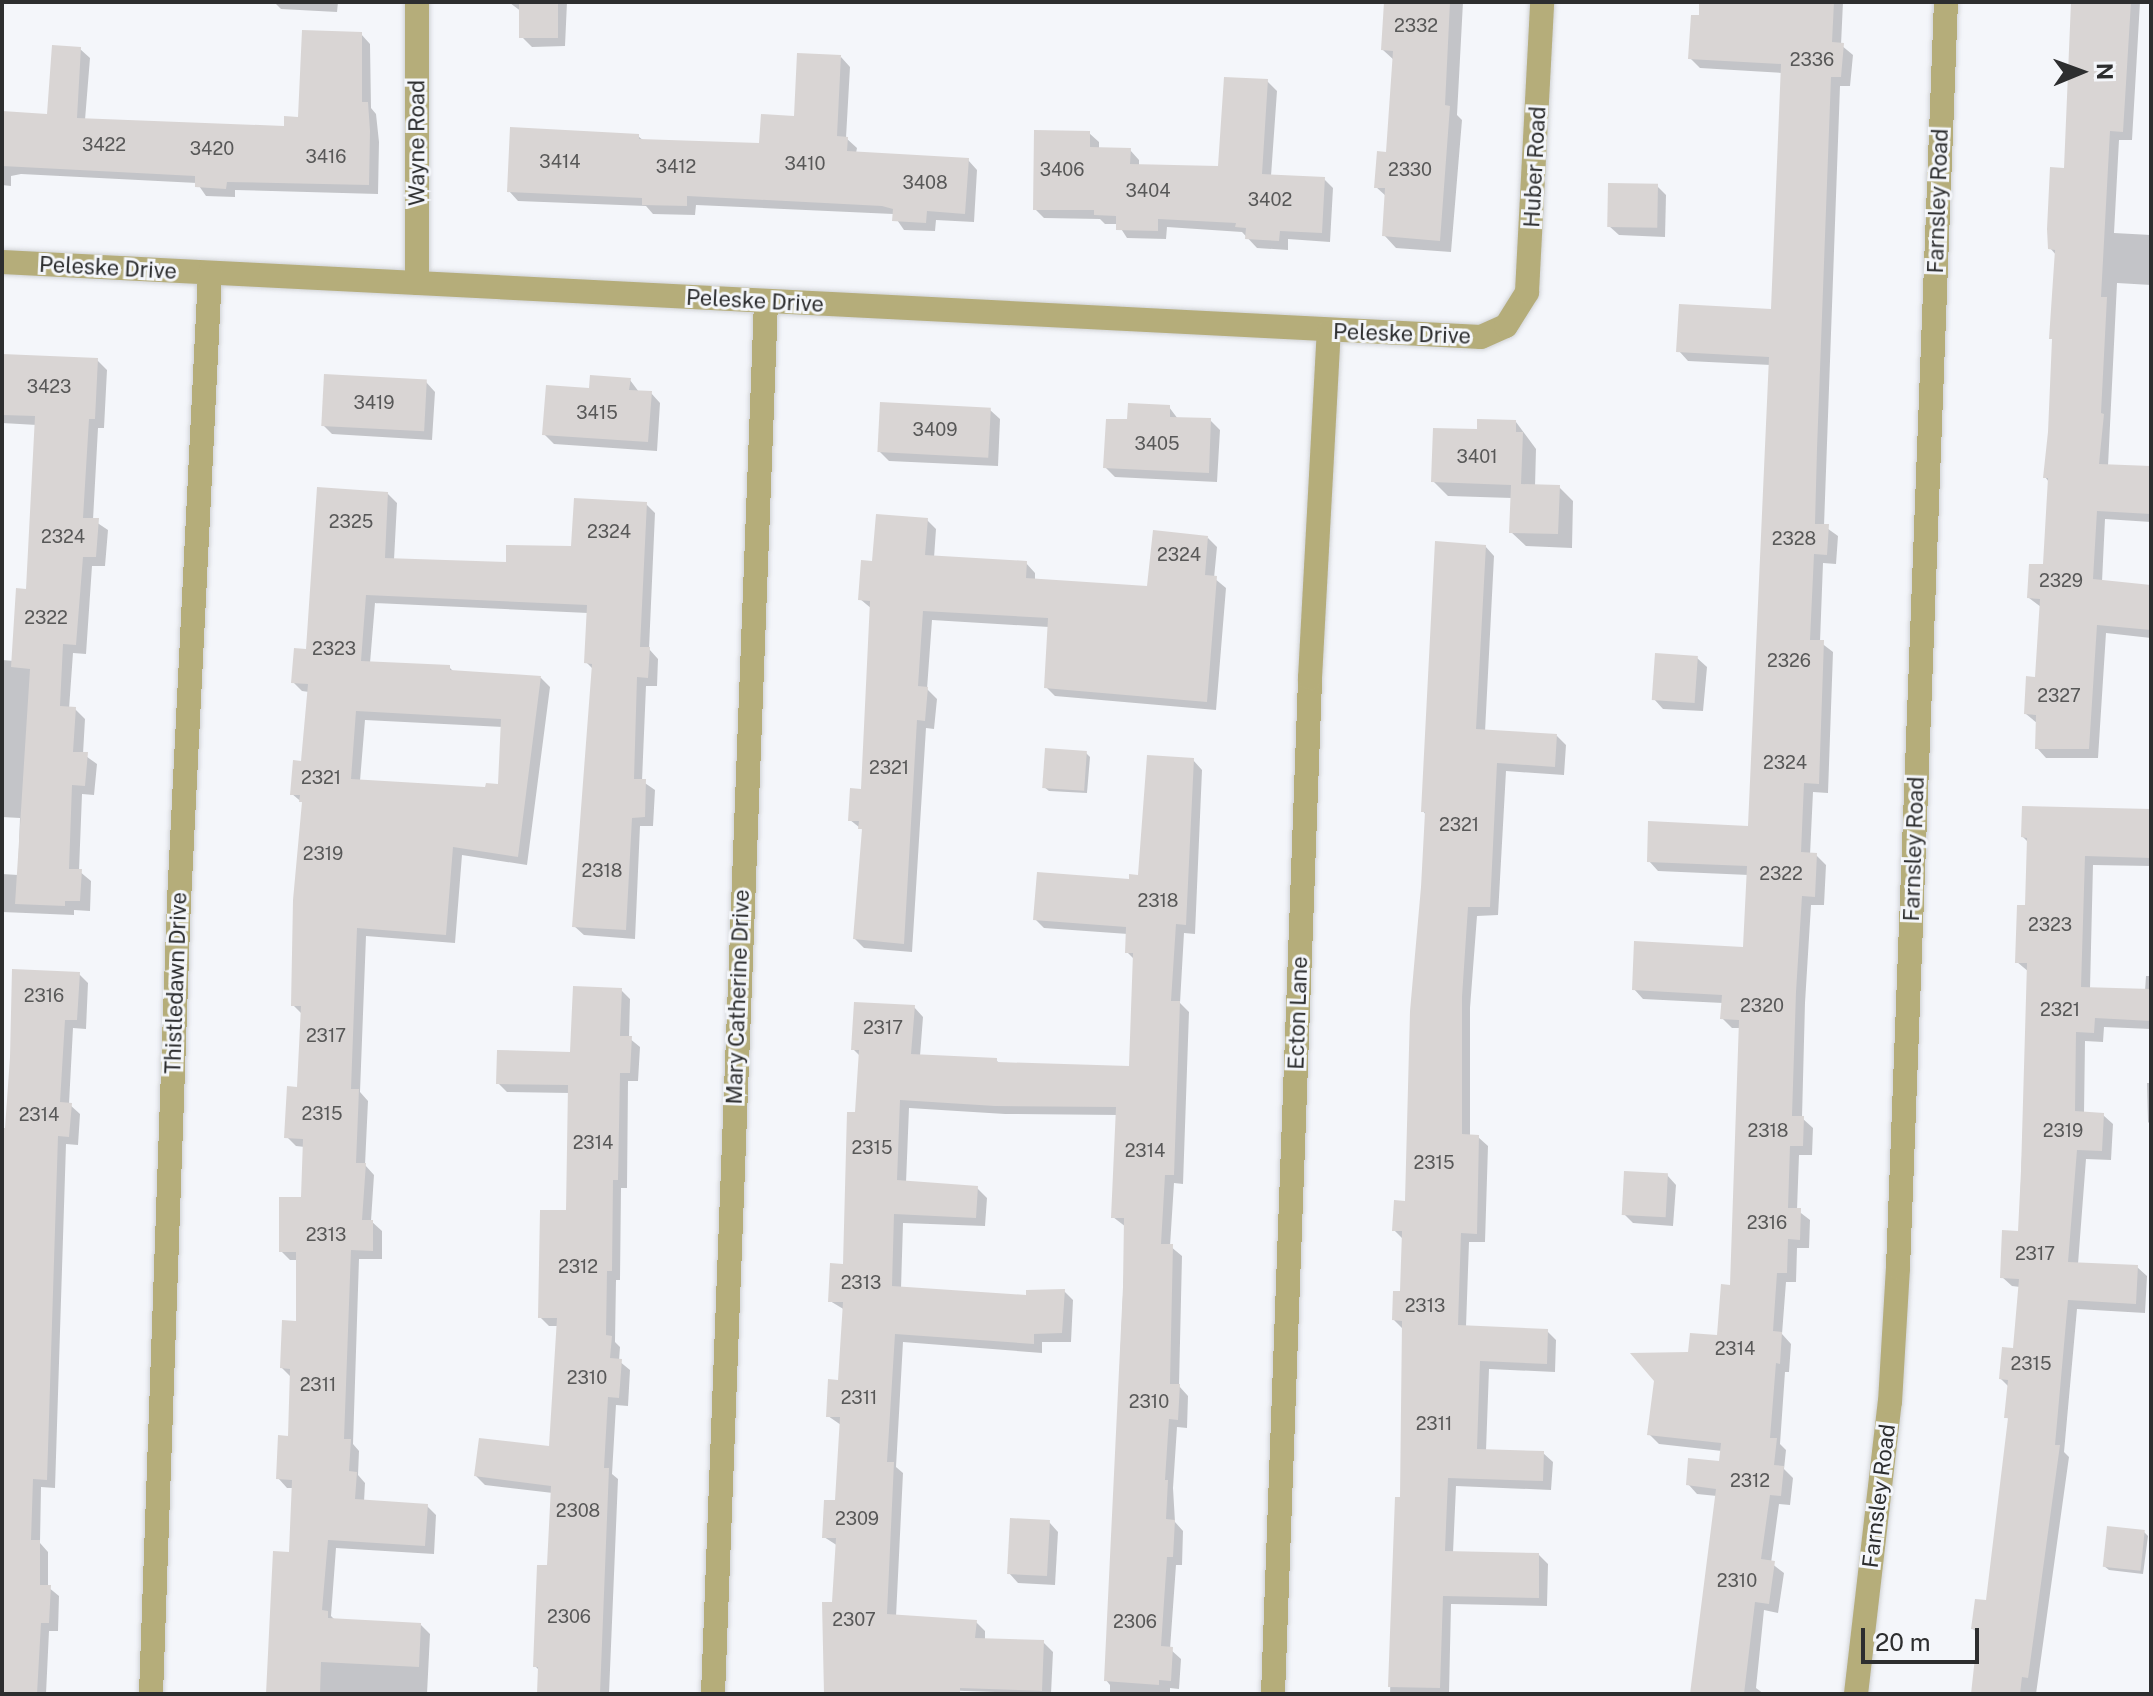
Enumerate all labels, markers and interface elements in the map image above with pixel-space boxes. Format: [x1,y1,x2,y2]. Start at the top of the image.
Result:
house number: 2332 [1394,15,1438,37]
north arrow [2041,32,2121,112]
house number: 2336 [1790,49,1834,71]
text: N [2092,63,2118,80]
street label: Wayne Road [404,80,430,206]
street label: Huber Road [1519,106,1551,228]
street label: Farnsley Road [1922,128,1954,274]
house number: 3422 [82,134,126,156]
house number: 3420 [190,138,234,160]
house number: 3416 [305,146,347,168]
house number: 3414 [539,151,581,173]
house number: 3410 [785,153,825,175]
house number: 3412 [656,156,696,178]
house number: 3406 [1040,159,1084,181]
house number: 2330 [1388,159,1432,181]
house number: 3408 [902,172,948,194]
house number: 3404 [1126,180,1170,202]
house number: 3402 [1248,189,1292,211]
street label: Peleske Drive [38,251,178,285]
street label: Peleske Drive [685,284,825,318]
street label: Peleske Drive [1332,318,1472,350]
house number: 3423 [27,376,71,398]
house number: 3419 [353,392,395,414]
house number: 3415 [576,402,618,424]
house number: 3409 [913,419,957,441]
house number: 3405 [1134,433,1180,455]
house number: 3401 [1457,446,1497,468]
house number: 2325 [329,511,373,533]
house number: 2324 [587,521,631,543]
house number: 2324 [41,526,85,548]
house number: 2328 [1772,528,1816,550]
house number: 2324 [1157,544,1201,566]
house number: 2329 [2039,570,2083,592]
house number: 2322 [24,607,68,629]
house number: 2323 [312,638,356,660]
house number: 2326 [1767,650,1811,672]
house number: 2327 [2037,685,2081,707]
house number: 2324 [1763,752,1807,774]
house number: 2321 [869,757,909,779]
house number: 2321 [301,767,341,789]
street label: Farnsley Road [1898,776,1930,922]
house number: 2321 [1439,814,1479,836]
house number: 2319 [303,843,343,865]
house number: 2318 [581,860,623,882]
house number: 2322 [1759,863,1803,885]
street label: Mary Catherine Drive [721,889,755,1105]
house number: 2318 [1137,890,1179,912]
street label: Thistledawn Drive [160,892,192,1074]
house number: 2323 [2028,914,2072,936]
street label: Ecton Lane [1283,956,1313,1070]
house number: 2316 [24,985,64,1007]
house number: 2320 [1740,995,1784,1017]
house number: 2321 [2040,999,2080,1021]
house number: 2317 [863,1017,903,1039]
house number: 2317 [306,1025,346,1047]
house number: 2315 [302,1103,342,1125]
house number: 2314 [19,1104,59,1126]
house number: 2318 [1747,1120,1789,1142]
house number: 2319 [2043,1120,2083,1142]
house number: 2314 [573,1132,613,1154]
house number: 2315 [852,1137,892,1159]
house number: 2314 [1125,1140,1165,1162]
house number: 2315 [1414,1152,1454,1174]
house number: 2316 [1747,1212,1787,1234]
house number: 2313 [306,1224,346,1246]
house number: 2317 [2015,1243,2055,1265]
house number: 2312 [558,1256,598,1278]
house number: 2313 [841,1272,881,1294]
house number: 2313 [1405,1295,1445,1317]
house number: 2314 [1715,1338,1755,1360]
house number: 2315 [2011,1353,2051,1375]
house number: 2310 [567,1367,607,1389]
house number: 2311 [300,1374,336,1396]
house number: 2311 [841,1387,877,1409]
house number: 2310 [1129,1391,1169,1413]
house number: 2311 [1416,1413,1452,1435]
street label: Farnsley Road [1857,1422,1901,1570]
house number: 2312 [1730,1470,1770,1492]
house number: 2308 [556,1500,600,1522]
house number: 2309 [835,1508,879,1530]
house number: 2310 [1717,1570,1757,1592]
house number: 2306 [547,1606,591,1628]
house number: 2307 [832,1609,876,1631]
house number: 2306 [1113,1611,1157,1633]
scale bar [1865,1612,1983,1662]
text: 20 m [1875,1628,1931,1656]

